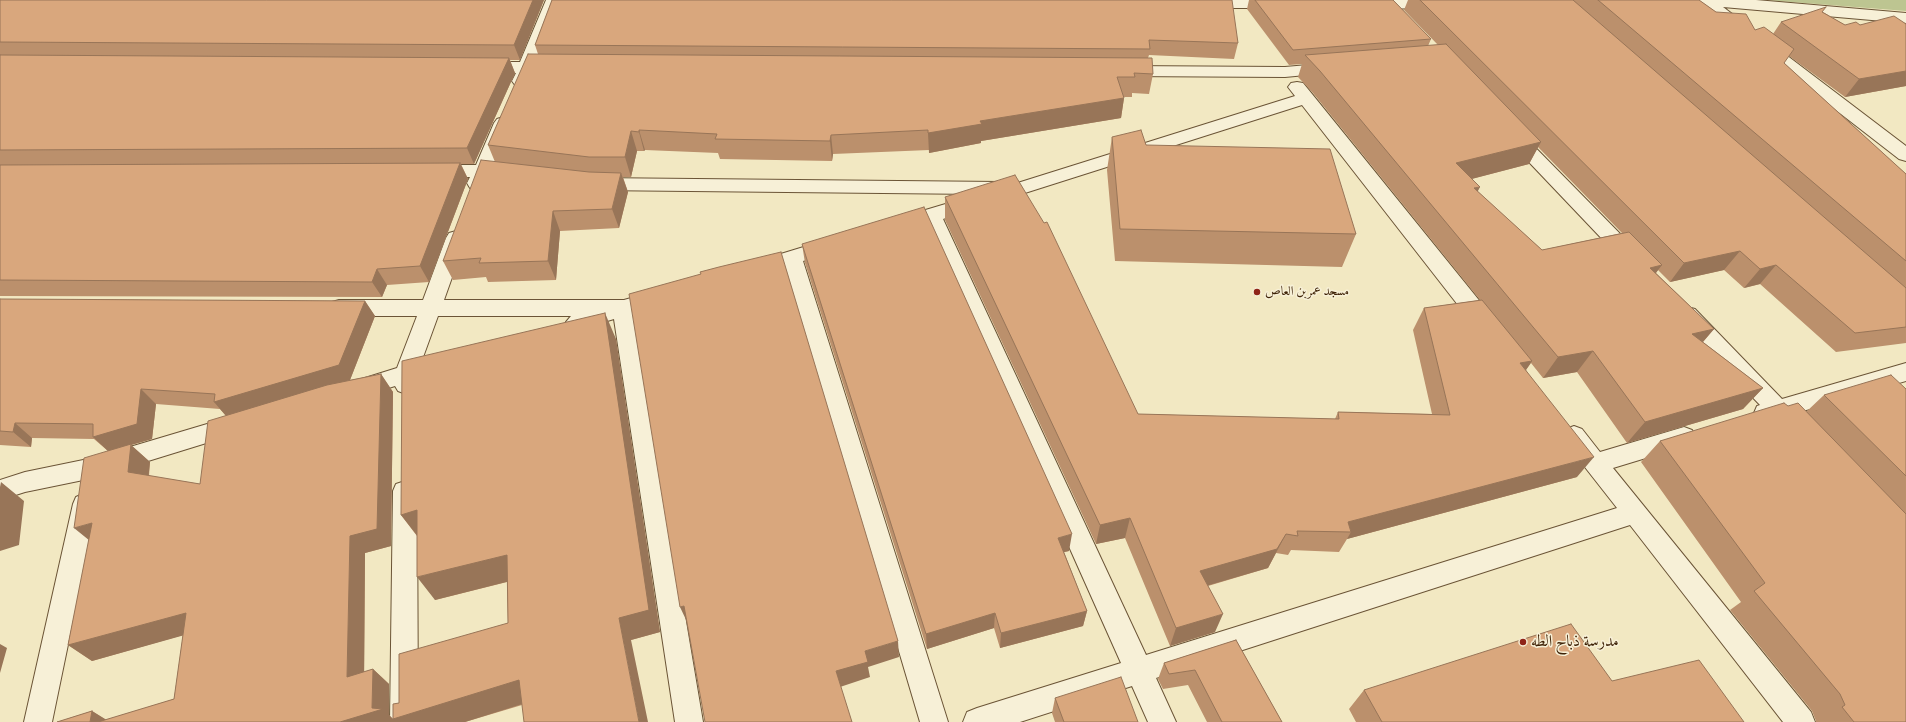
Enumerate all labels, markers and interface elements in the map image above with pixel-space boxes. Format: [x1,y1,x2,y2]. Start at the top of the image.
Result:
place label: مسجد عمربن العاص [1265,284,1349,300]
marker: مسجد عمربن العاص [1252,287,1262,297]
place label: مدرسة ذباح الطه [1531,632,1619,652]
marker: مدرسة ذباح الطه [1518,637,1528,647]

